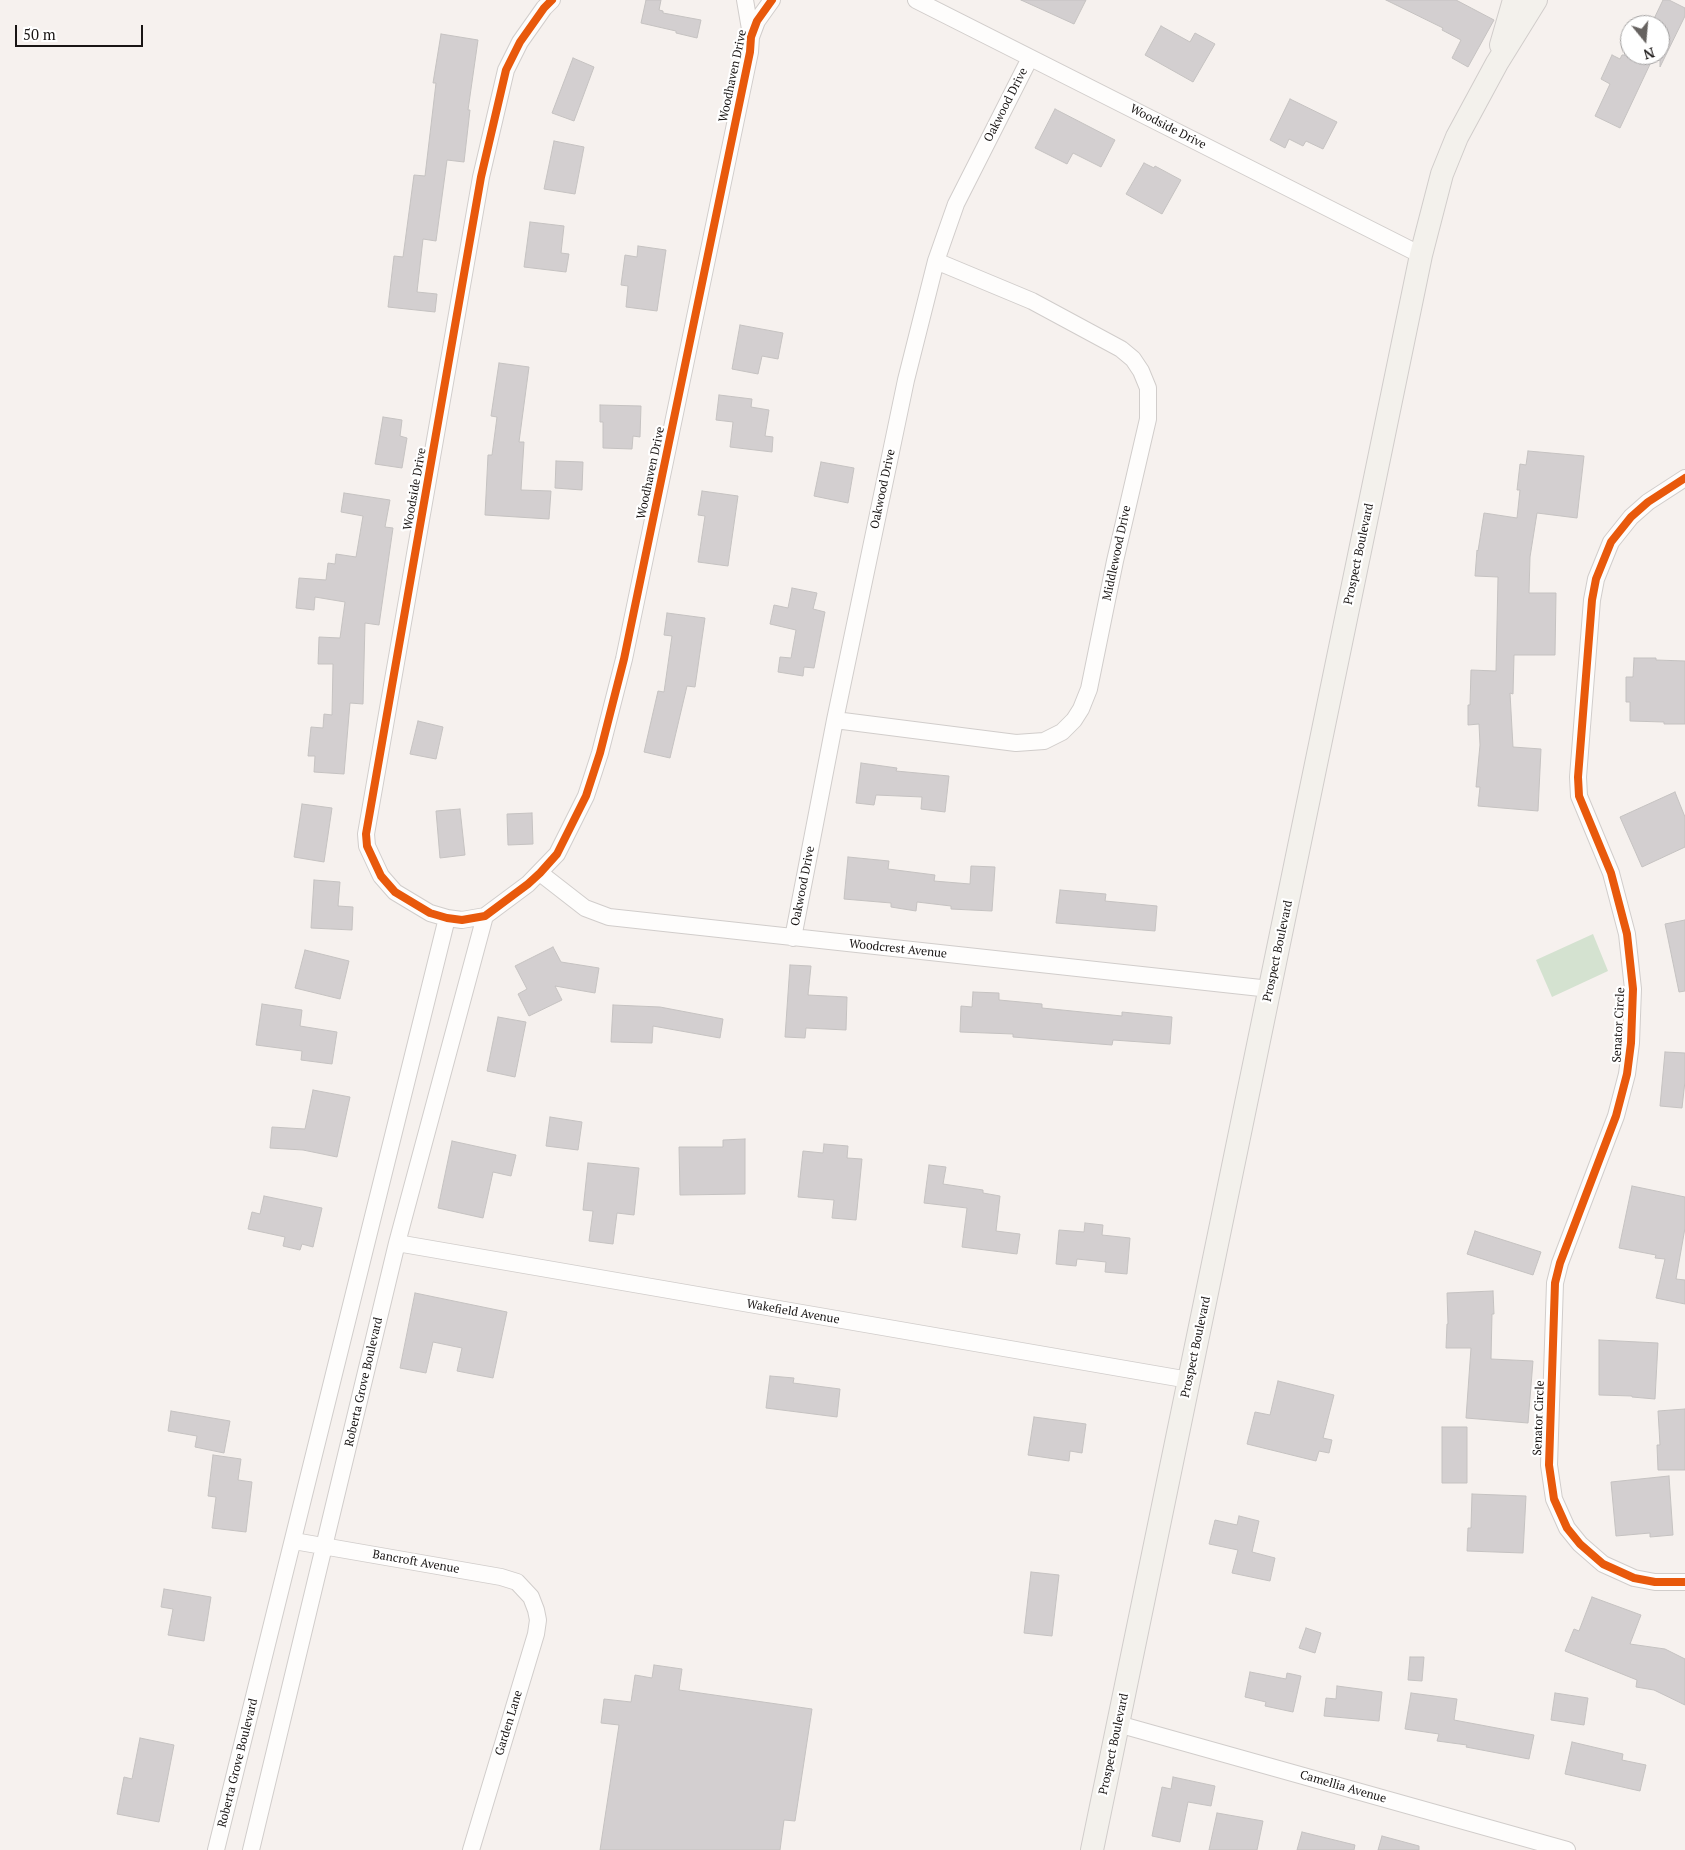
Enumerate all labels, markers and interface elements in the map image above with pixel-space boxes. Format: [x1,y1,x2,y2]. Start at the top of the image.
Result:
scale bar [18,15,145,47]
north arrow [1620,15,1670,65]
text: 50 m [23,24,56,44]
street label: Woodhaven Drive [716,29,750,123]
text: N [1641,43,1657,65]
street label: Oakwood Drive [981,66,1031,144]
street label: Woodside Drive [1128,102,1208,152]
street label: Woodhaven Drive [634,426,668,520]
street label: Woodside Drive [401,447,429,531]
street label: Oakwood Drive [868,448,898,530]
street label: Prospect Boulevard [1341,502,1377,606]
street label: Middlewood Drive [1100,504,1134,602]
street label: Oakwood Drive [788,845,818,927]
street label: Prospect Boulevard [1260,899,1296,1003]
street label: Woodcrest Avenue [848,937,948,961]
street label: Senator Circle [1610,987,1628,1063]
street label: Prospect Boulevard [1178,1295,1214,1399]
street label: Wakefield Avenue [745,1297,841,1327]
street label: Roberta Grove Boulevard [342,1316,386,1448]
street label: Senator Circle [1530,1380,1548,1456]
street label: Bancroft Avenue [371,1547,461,1577]
street label: Garden Lane [492,1689,526,1757]
street label: Prospect Boulevard [1096,1692,1132,1796]
street label: Roberta Grove Boulevard [215,1697,261,1829]
street label: Camellia Avenue [1298,1768,1388,1806]

